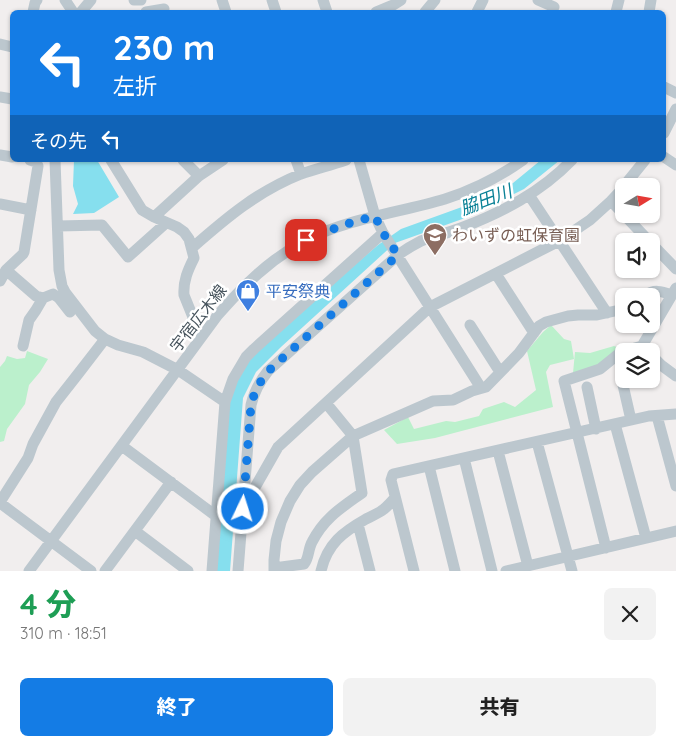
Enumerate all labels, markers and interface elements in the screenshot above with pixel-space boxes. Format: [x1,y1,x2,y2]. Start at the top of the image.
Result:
text: 230 m [113,25,215,69]
icon: left [30,30,95,95]
text: 左折 [113,72,157,100]
icon: left [97,125,125,153]
text: その先 [30,129,87,153]
water label: 脇田川 [456,178,517,220]
north arrow [615,178,660,222]
map controls [615,178,660,388]
pin [285,219,327,261]
school or university icon: わいずの虹保育園 [422,222,448,256]
place label: わいずの虹保育園 [452,225,580,245]
icon: arrive [292,226,320,254]
button: sound [615,233,660,278]
shop icon: 平安祭典 [235,278,261,312]
street label: 宇宿広木線 [165,280,231,356]
place label: 平安祭典 [266,281,330,301]
button: search [615,288,660,333]
button: layers [615,343,660,388]
position arrow [216,482,268,534]
text: 4 分 [20,585,76,623]
button: close [604,588,656,640]
text: 310 m · 18:51 [20,623,107,643]
button: 終了 [20,678,333,736]
button: 共有 [343,678,656,736]

